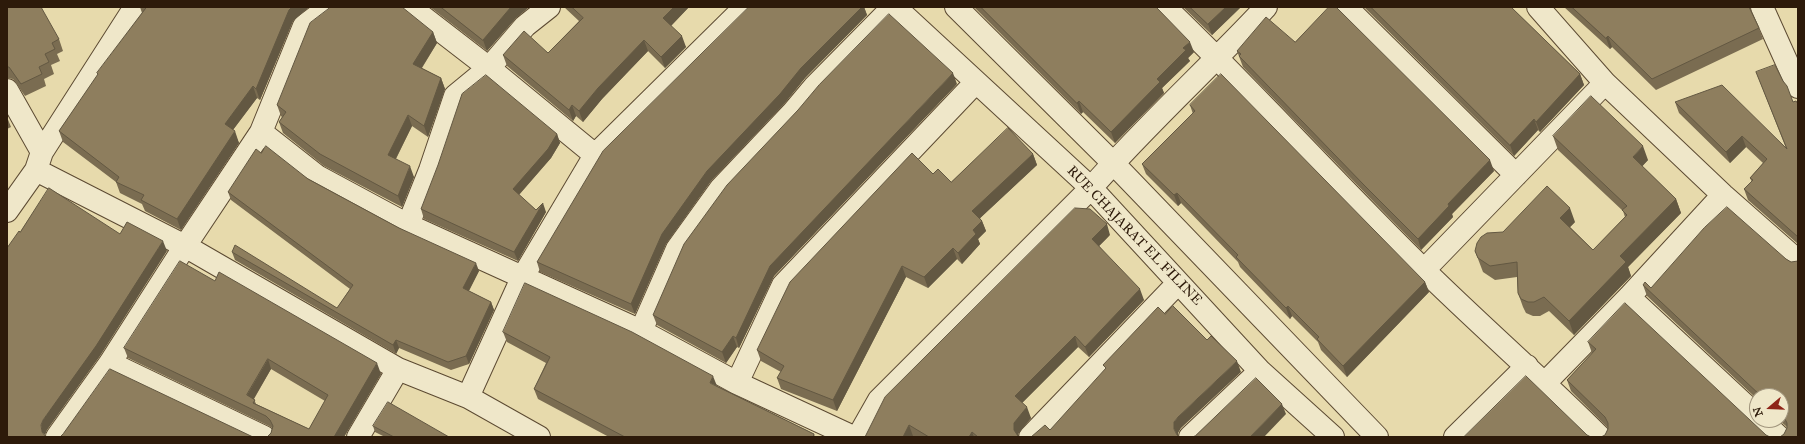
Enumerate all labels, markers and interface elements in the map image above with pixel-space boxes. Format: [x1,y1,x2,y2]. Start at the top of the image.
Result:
street label: RUE CHAJARAT EL FILINE [1063,163,1205,309]
north arrow [1749,388,1789,428]
text: N [1750,405,1766,418]

